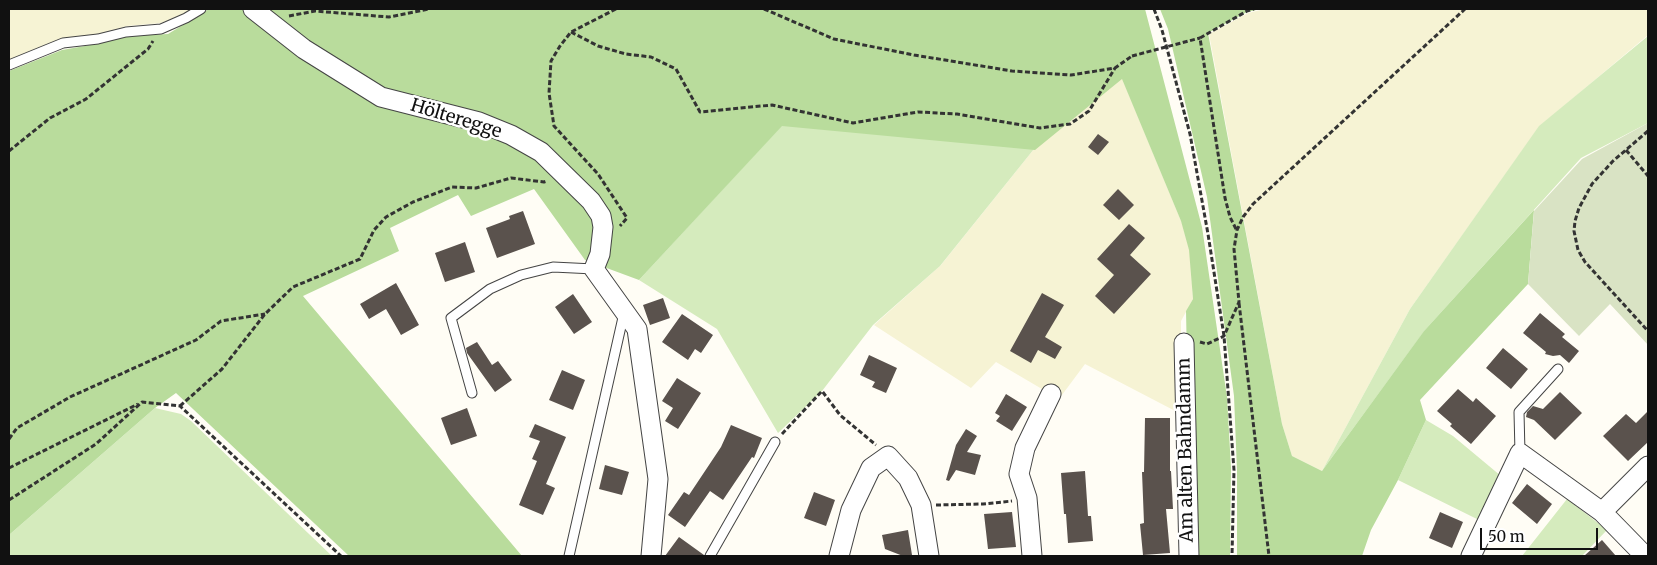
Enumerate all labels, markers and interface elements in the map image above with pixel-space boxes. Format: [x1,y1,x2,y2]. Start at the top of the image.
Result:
street label: Hölteregge [408,95,504,143]
street label: Am alten Bahndamm [1174,358,1198,542]
scale bar [1482,518,1600,550]
text: 50 m [1488,527,1525,546]

